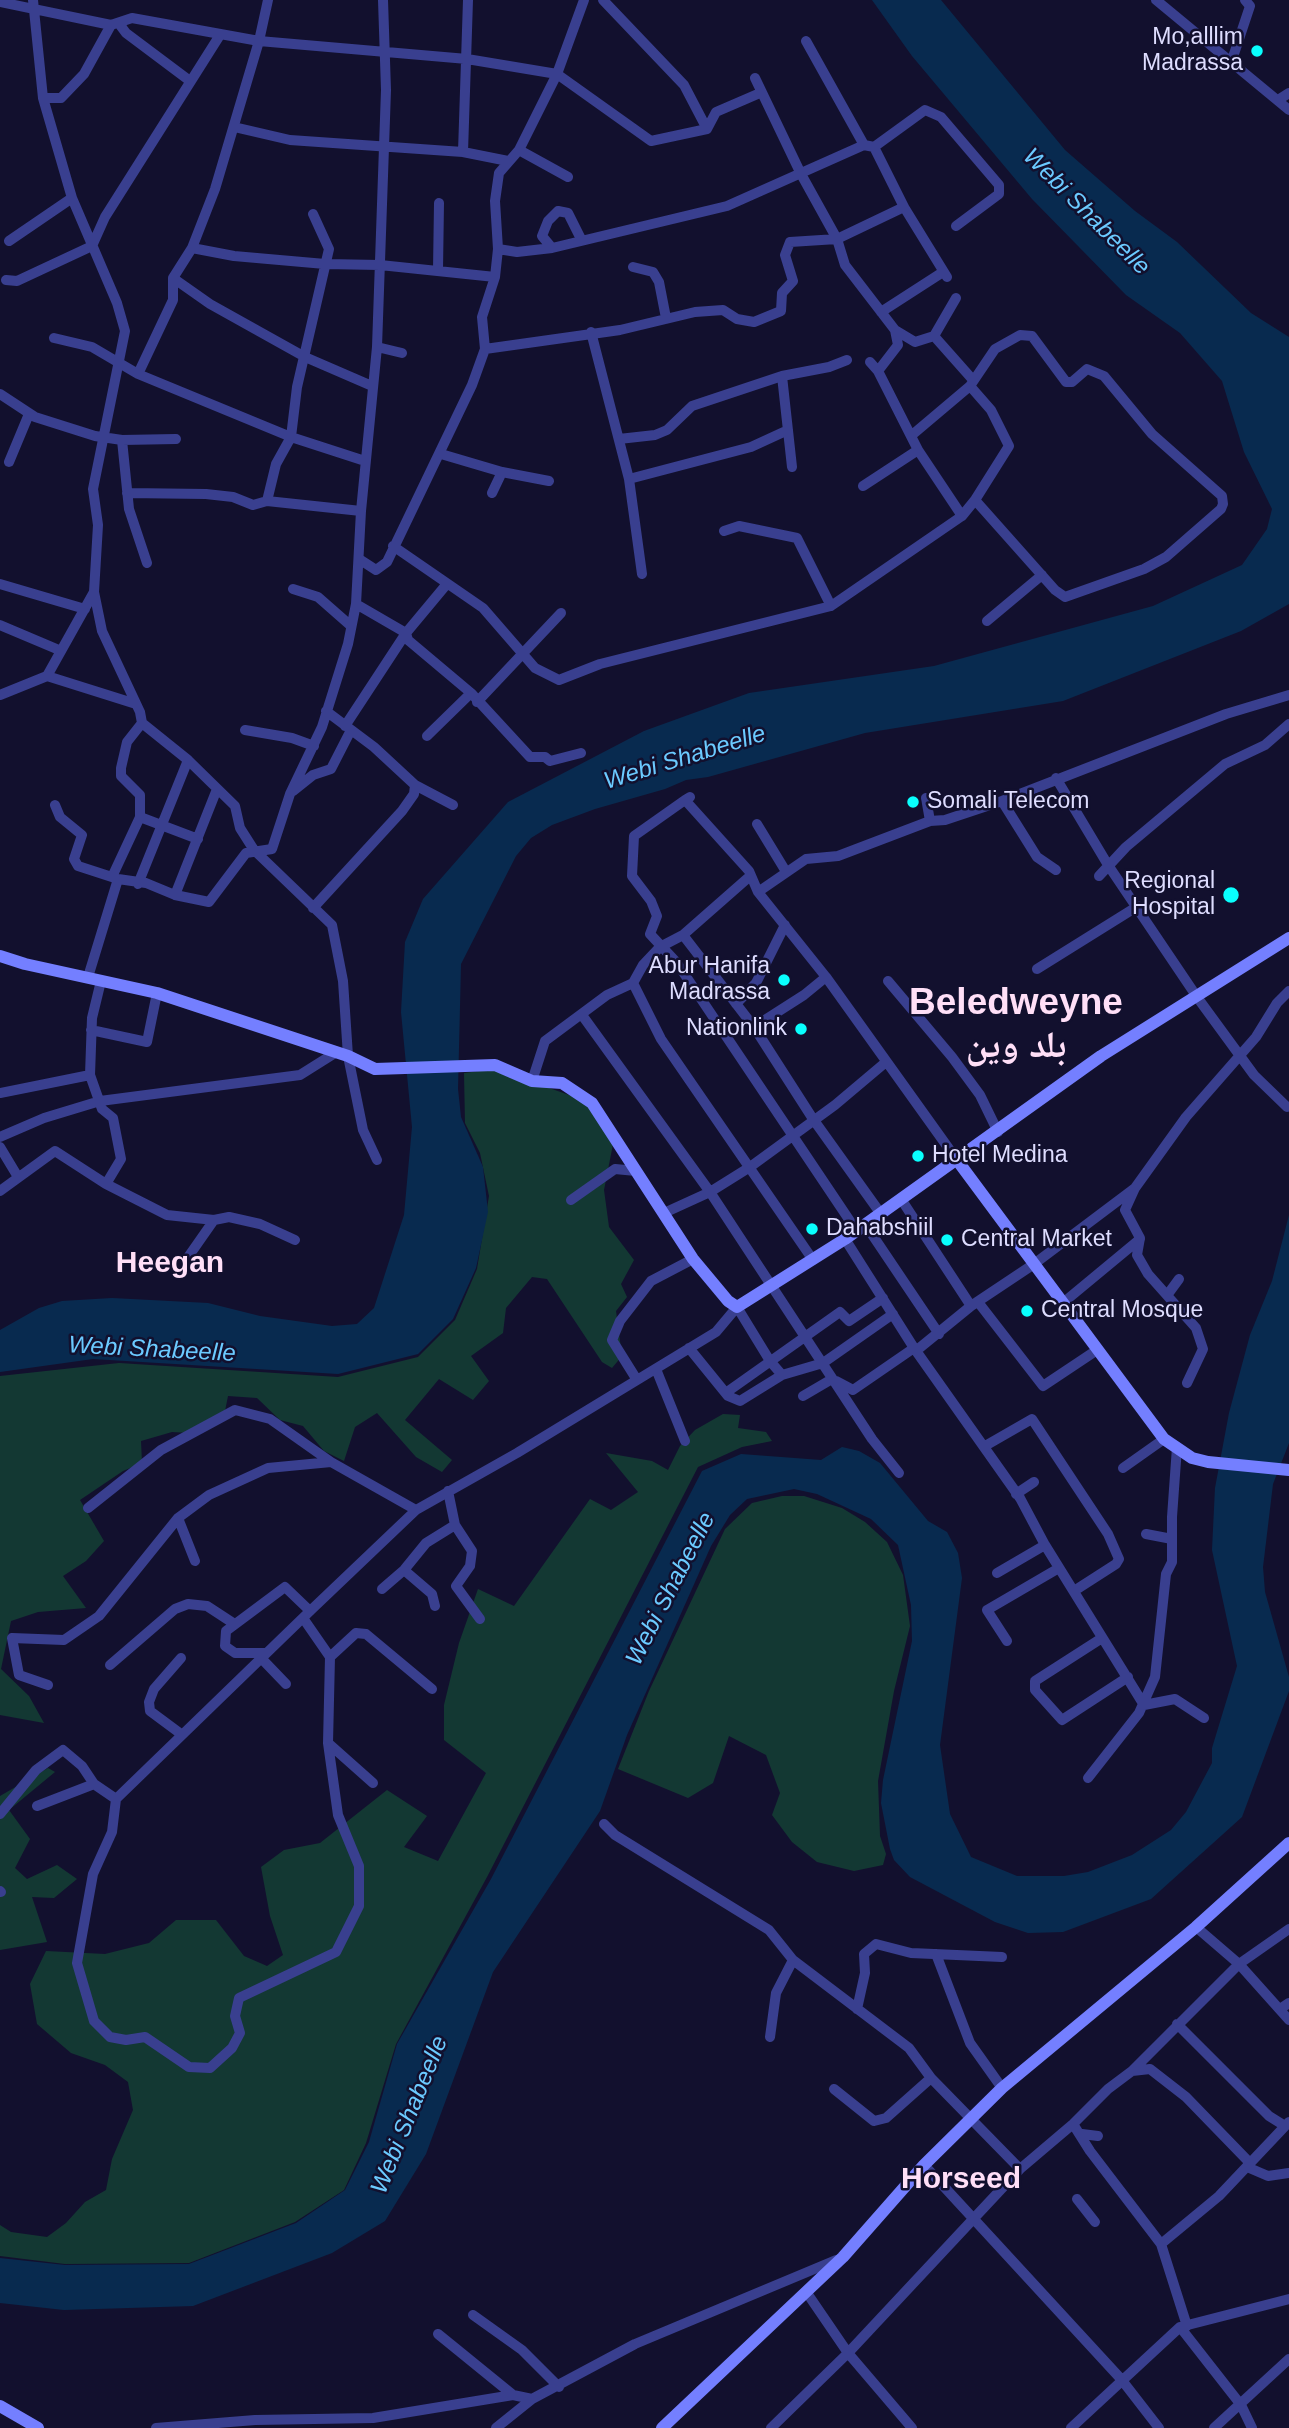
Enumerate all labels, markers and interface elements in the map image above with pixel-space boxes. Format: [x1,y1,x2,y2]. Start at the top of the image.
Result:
place label: Mo,alllim Madrassa [1142,24,1243,78]
marker: Mo,alllim Madrassa [1249,43,1265,59]
water label: Webi Shabeelle [1017,143,1155,281]
water label: Webi Shabeelle [601,720,769,796]
place label: Somali Telecom [927,788,1089,816]
marker: Somali Telecom [905,794,921,810]
place label: Regional Hospital [1124,868,1215,922]
marker: Regional Hospital [1221,885,1241,905]
place label: Abur Hanifa Madrassa [649,953,770,1007]
marker: Abur Hanifa Madrassa [776,972,792,988]
district label: Beledweyne بلد وين [909,982,1123,1069]
place label: Nationlink [686,1015,787,1043]
marker: Nationlink [793,1021,809,1037]
place label: Hotel Medina [932,1142,1068,1170]
marker: Hotel Medina [910,1148,926,1164]
place label: Dahabshiil [826,1215,933,1243]
marker: Dahabshiil [804,1221,820,1237]
place label: Central Market [961,1226,1112,1254]
marker: Central Market [939,1232,955,1248]
district label: Heegan [116,1246,224,1282]
place label: Central Mosque [1041,1297,1203,1325]
marker: Central Mosque [1019,1303,1035,1319]
water label: Webi Shabeelle [68,1331,236,1369]
water label: Webi Shabeelle [620,1508,722,1670]
water label: Webi Shabeelle [365,2032,455,2198]
district label: Horseed [901,2162,1021,2198]

